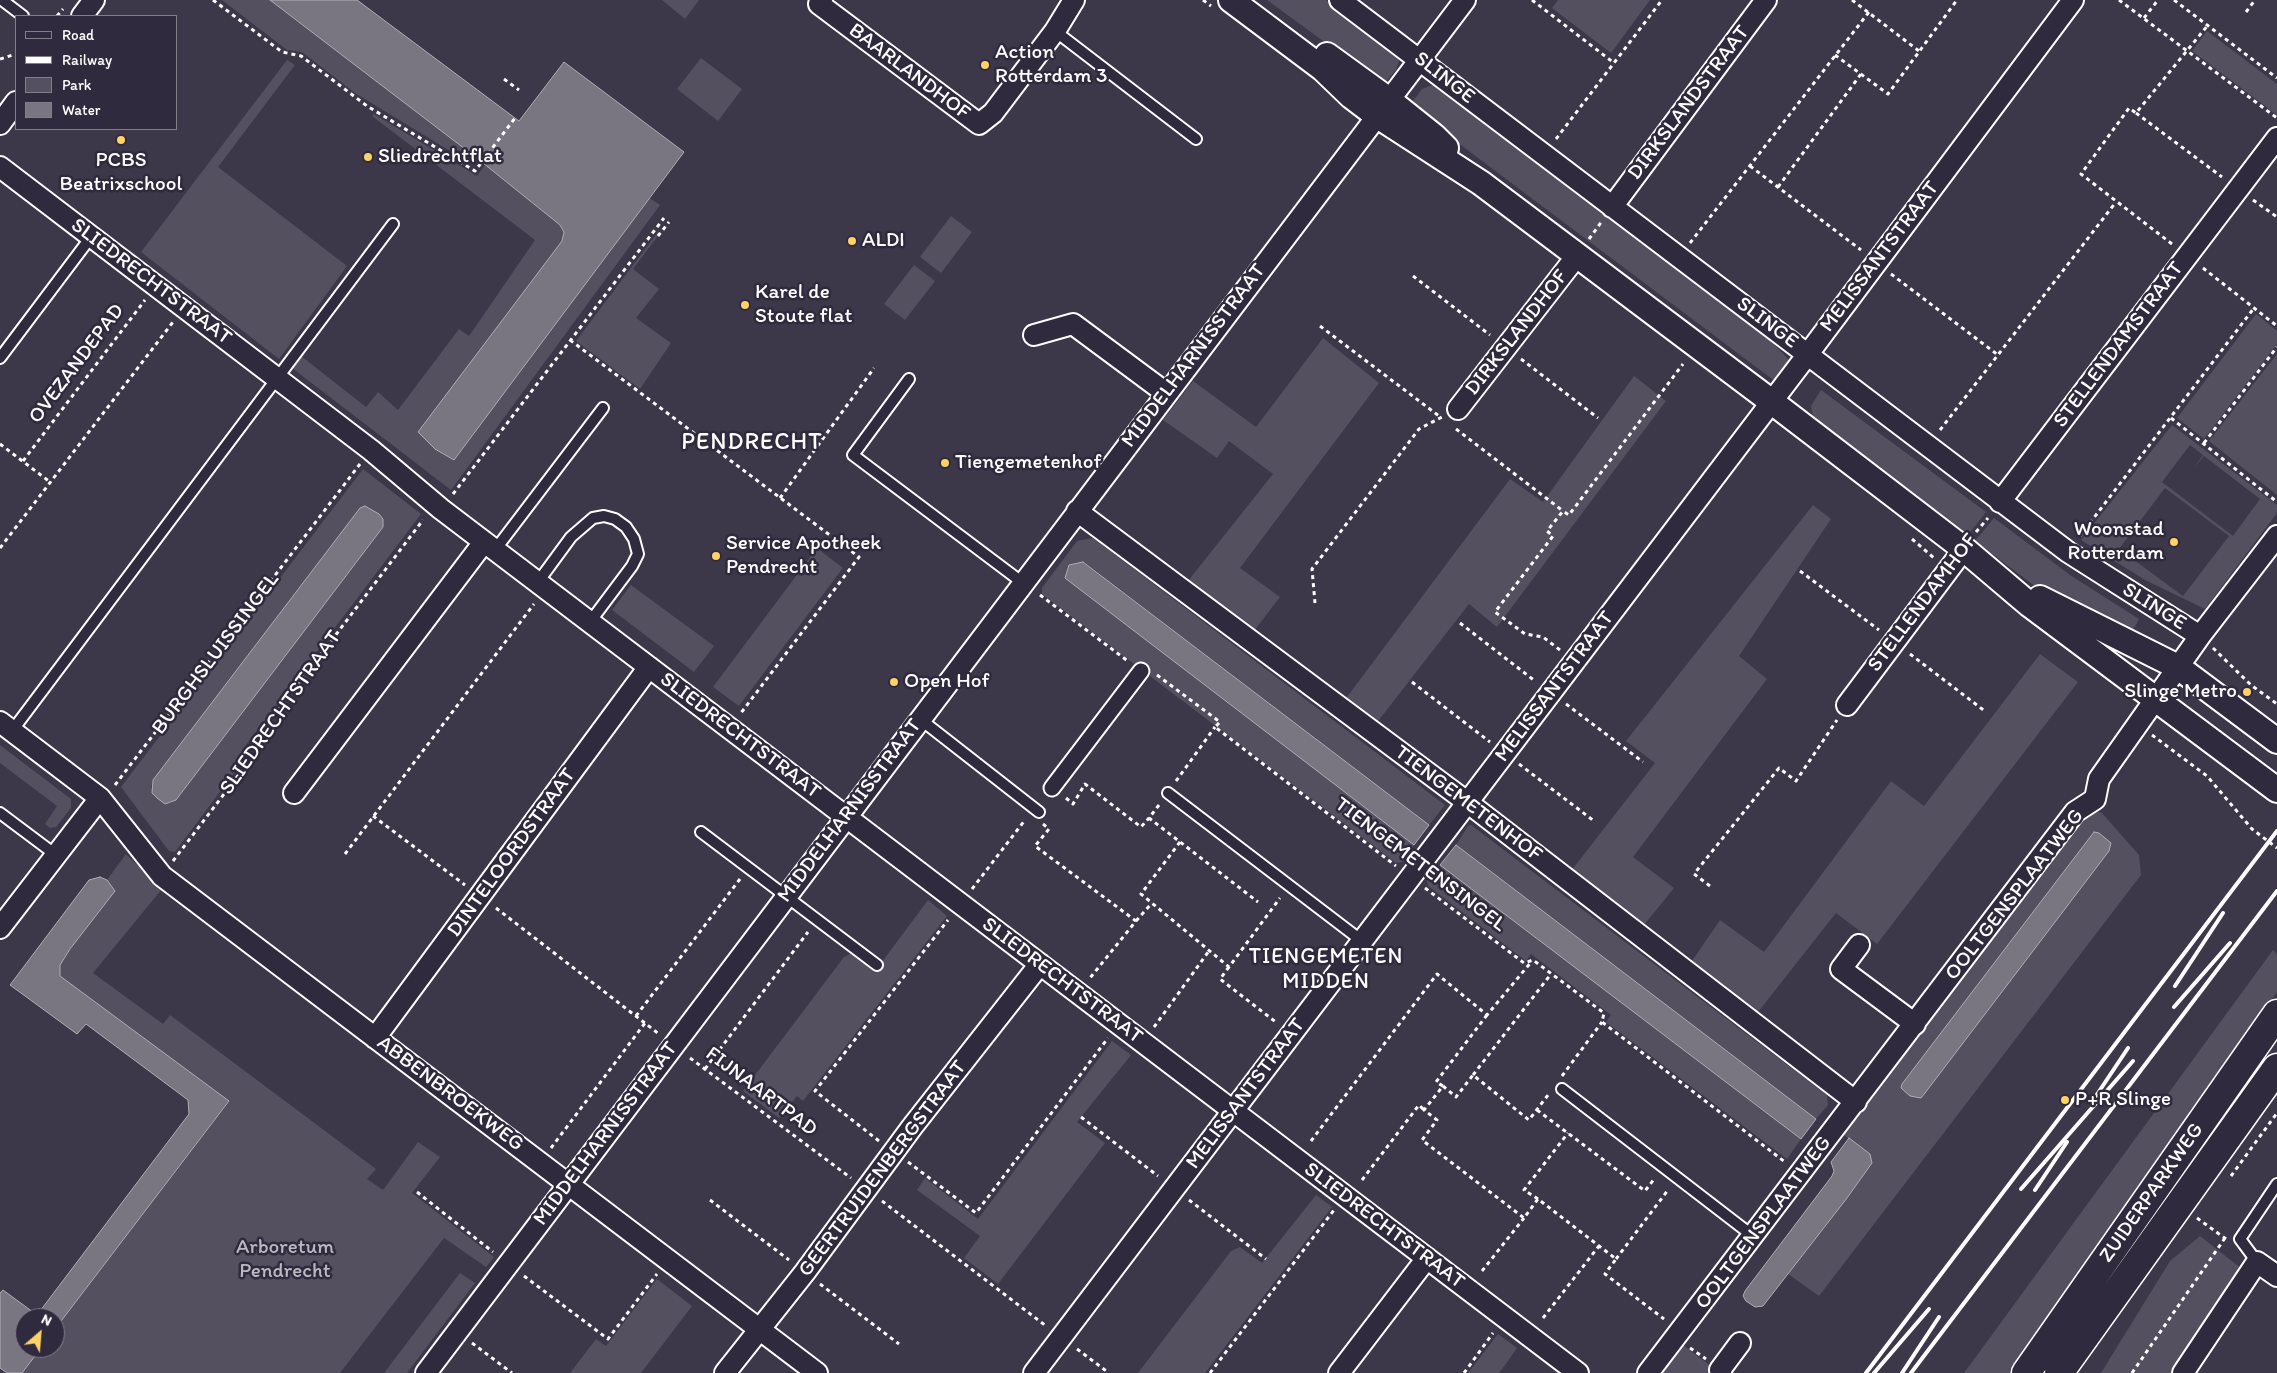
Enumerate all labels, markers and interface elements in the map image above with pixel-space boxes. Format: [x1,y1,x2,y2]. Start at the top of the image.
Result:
legend [15,15,178,130]
street label: BAARLANDHOF [843,18,975,126]
street label: DIRKSLANDSTRAAT [1623,21,1755,185]
text: Road [62,26,94,44]
place label: Action Rotterdam 3 [995,40,1108,90]
street label: SLINGE [1408,46,1480,110]
text: Railway [62,51,112,69]
marker: Action Rotterdam 3 [979,59,991,71]
text: Park [62,76,92,94]
text: Water [62,101,100,119]
marker: PCBS Beatrixschool [115,134,127,146]
place label: Sliedrechtflat [378,144,502,170]
place label: PCBS Beatrixschool [60,148,182,198]
marker: Sliedrechtflat [362,151,374,163]
street label: MELISSANTSTRAAT [1815,177,1945,337]
street label: SLIEDRECHTSTRAAT [66,213,236,351]
place label: ALDI [862,228,905,254]
marker: ALDI [846,235,858,247]
street label: STELLENDAMSTRAAT [2048,257,2190,433]
street label: MIDDELHARNISSTRAAT [1117,259,1271,453]
street label: DIRKSLANDHOF [1460,265,1574,401]
place label: Karel de Stoute flat [755,280,852,330]
street label: SLINGE [1731,292,1803,354]
street label: OVEZANDEPAD [24,299,130,429]
marker: Karel de Stoute flat [739,299,751,311]
district label: PENDRECHT [680,429,824,457]
place label: Tiengemetenhof [955,450,1101,476]
marker: Tiengemetenhof [939,457,951,469]
place label: Woonstad Rotterdam [2068,517,2164,567]
street label: STELLENDAMHOF [1863,529,1983,677]
place label: Service Apotheek Pendrecht [726,531,881,581]
marker: Woonstad Rotterdam [2168,536,2180,548]
marker: Service Apotheek Pendrecht [710,550,722,562]
street label: BURGHSLUISSINGEL [147,568,285,740]
street label: SLINGE [2117,578,2191,636]
street label: MELISSANTSTRAAT [1490,607,1620,767]
street label: SLIEDRECHTSTRAAT [215,626,347,800]
street label: SLIEDRECHTSTRAAT [655,667,825,805]
place label: Open Hof [904,669,989,695]
marker: Open Hof [888,676,900,688]
place label: Slinge Metro [2124,679,2237,705]
marker: Slinge Metro [2241,686,2253,698]
street label: MIDDELHARNISSTRAAT [773,714,927,908]
street label: TIENGEMETENHOF [1389,740,1547,868]
street label: DINTELOORDSTRAAT [442,764,582,942]
street label: TIENGEMETENSINGEL [1329,792,1511,938]
street label: OOLTGENSPLAATWEG [1940,804,2090,986]
street label: SLIEDRECHTSTRAAT [977,912,1147,1050]
district label: TIENGEMETEN MIDDEN [1247,944,1405,996]
street label: MELISSANTSTRAAT [1181,1014,1311,1174]
street label: ABBENBROEKWEG [372,1031,528,1157]
street label: MIDDELHARNISSTRAAT [529,1037,683,1231]
street label: FIJNAARTPAD [700,1042,822,1142]
street label: GEERTRUIDENBERGSTRAAT [793,1056,973,1282]
place label: P+R Slinge [2075,1087,2171,1113]
marker: P+R Slinge [2059,1094,2071,1106]
street label: ZUIDERPARKWEG [2094,1118,2210,1268]
street label: OOLTGENSPLAATWEG [1691,1131,1837,1315]
street label: SLIEDRECHTSTRAAT [1299,1157,1469,1295]
park label: Arboretum Pendrecht [236,1235,334,1285]
north arrow [15,1308,65,1358]
text: N [39,1310,55,1330]

